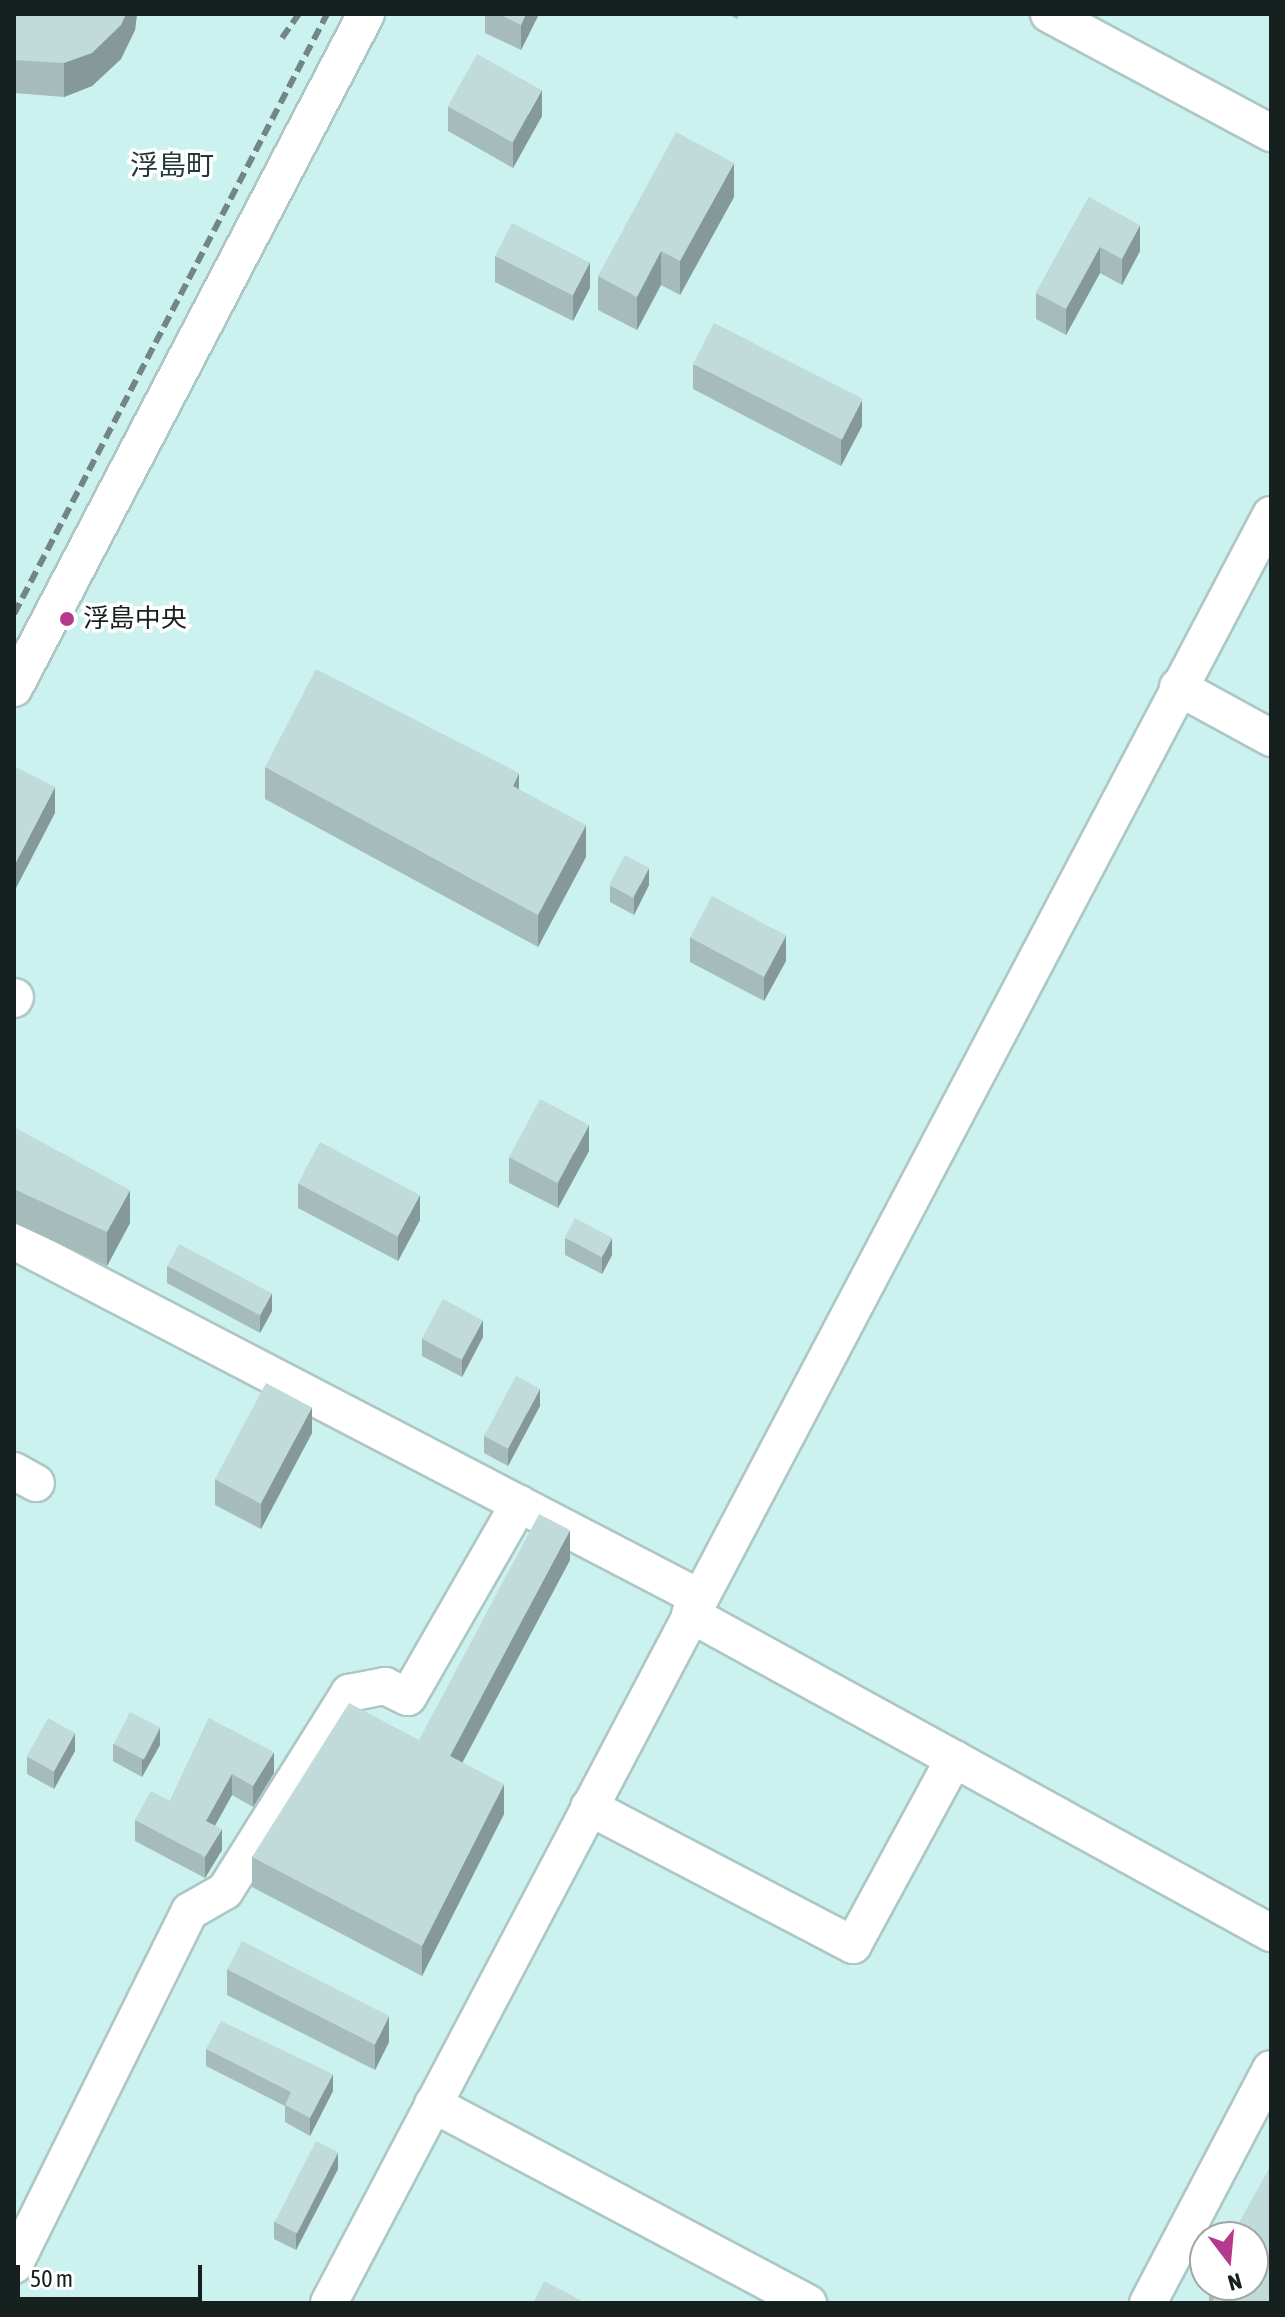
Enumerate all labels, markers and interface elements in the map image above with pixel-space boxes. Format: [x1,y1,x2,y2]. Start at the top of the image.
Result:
district label: 浮島町 [130,148,214,182]
place label: 浮島中央 [83,603,187,635]
marker: 浮島中央 [58,610,76,628]
north arrow [1189,2221,1269,2301]
scale bar [20,2249,206,2299]
text: 50 m [30,2265,73,2292]
text: N [1225,2268,1245,2296]

